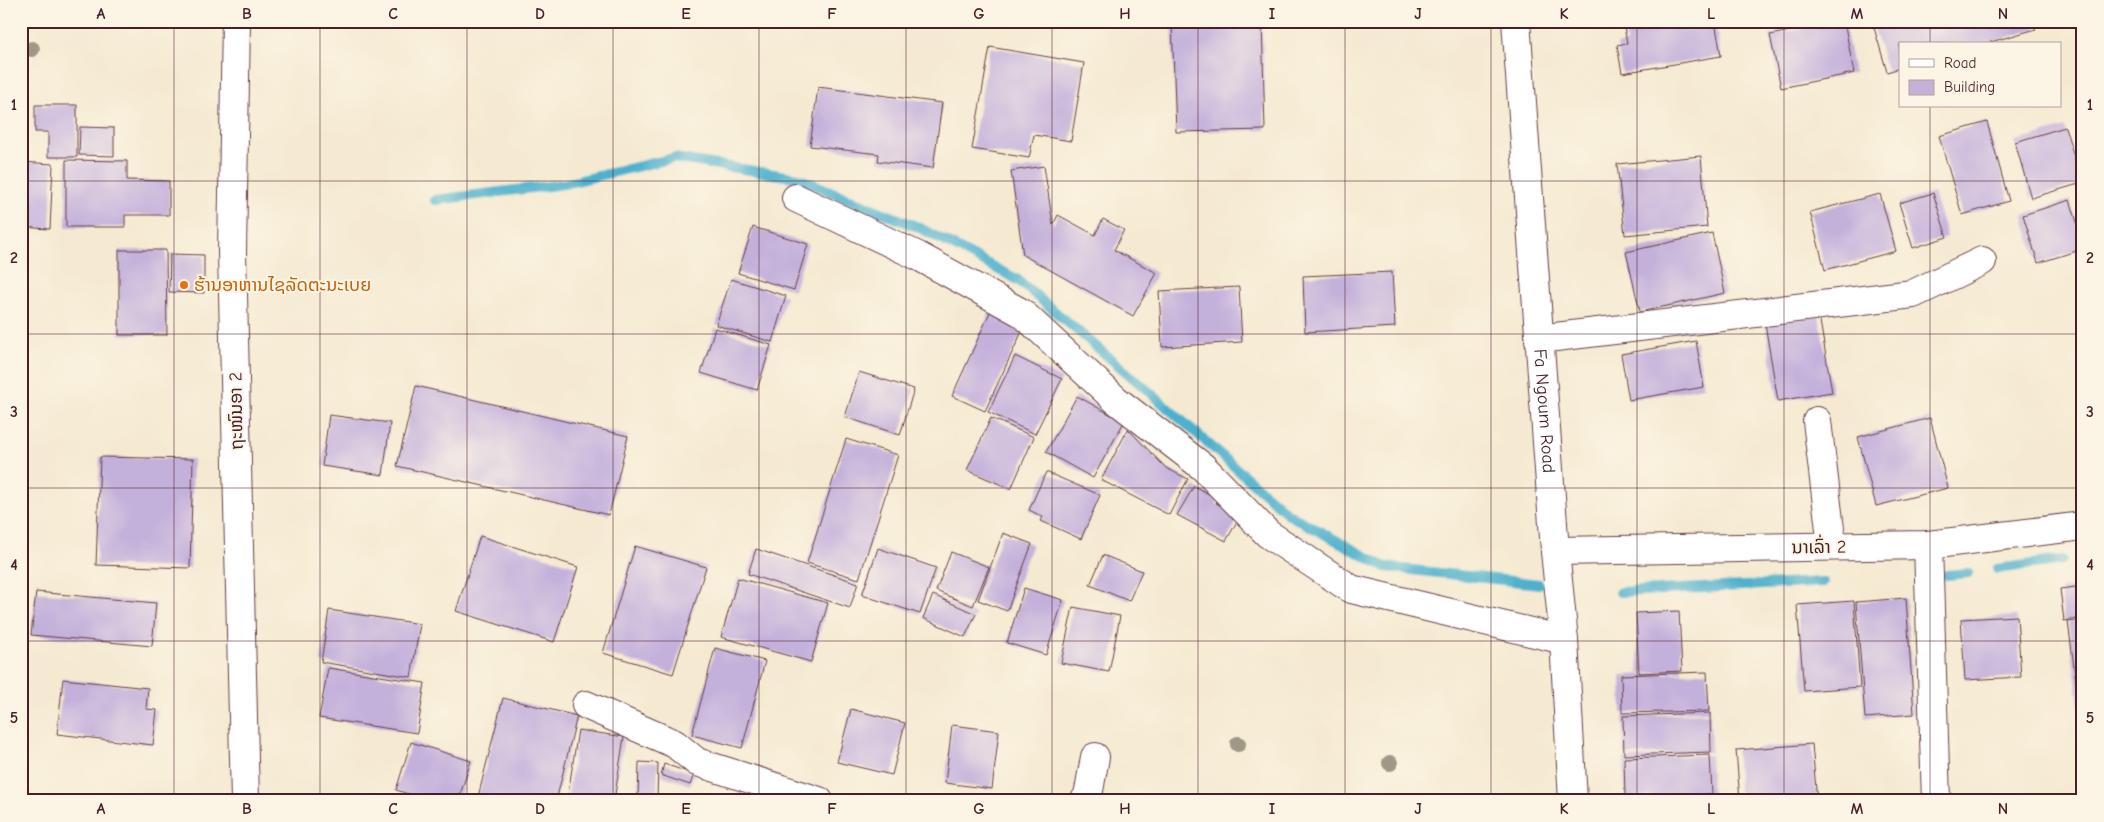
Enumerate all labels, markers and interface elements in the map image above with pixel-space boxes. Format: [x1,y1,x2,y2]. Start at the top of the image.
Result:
text: A [97,5,106,23]
text: B [242,5,252,23]
text: C [388,5,398,23]
text: D [535,5,545,23]
text: E [681,5,691,23]
text: F [827,5,837,23]
text: G [973,5,985,23]
text: H [1119,5,1131,23]
text: I [1269,5,1275,23]
text: J [1414,5,1422,23]
text: K [1559,5,1569,23]
text: L [1707,5,1715,23]
text: M [1851,5,1864,23]
text: N [1998,5,2008,23]
legend [1899,42,2062,108]
text: Road [1944,54,1976,72]
text: Building [1944,78,1995,96]
text: 1 [11,96,17,114]
text: 1 [2087,96,2093,114]
text: 2 [10,249,18,267]
text: 2 [2086,249,2094,267]
place label: ຮ້ານອາຫານໄຊລັດຕະນະເບຍ [194,275,371,296]
marker: ຮ້ານອາຫານໄຊລັດຕະນະເບຍ [178,279,190,291]
street label: Fa Ngoum Road [1529,348,1559,474]
street label: ຖະໜົນອາ 2 [225,372,248,450]
text: 3 [10,403,18,421]
text: 3 [2086,403,2094,421]
street label: ນາເລົ່າ 2 [1792,534,1846,558]
text: 4 [10,556,18,574]
text: 4 [2086,556,2094,574]
text: 5 [10,709,18,727]
text: 5 [2086,709,2094,727]
text: A [97,800,106,818]
text: B [242,800,252,818]
text: C [388,800,398,818]
text: D [535,800,545,818]
text: E [681,800,691,818]
text: F [827,800,837,818]
text: G [973,800,985,818]
text: H [1119,800,1131,818]
text: I [1269,800,1275,818]
text: J [1414,800,1422,818]
text: K [1559,800,1569,818]
text: L [1707,800,1715,818]
text: M [1851,800,1864,818]
text: N [1998,800,2008,818]

